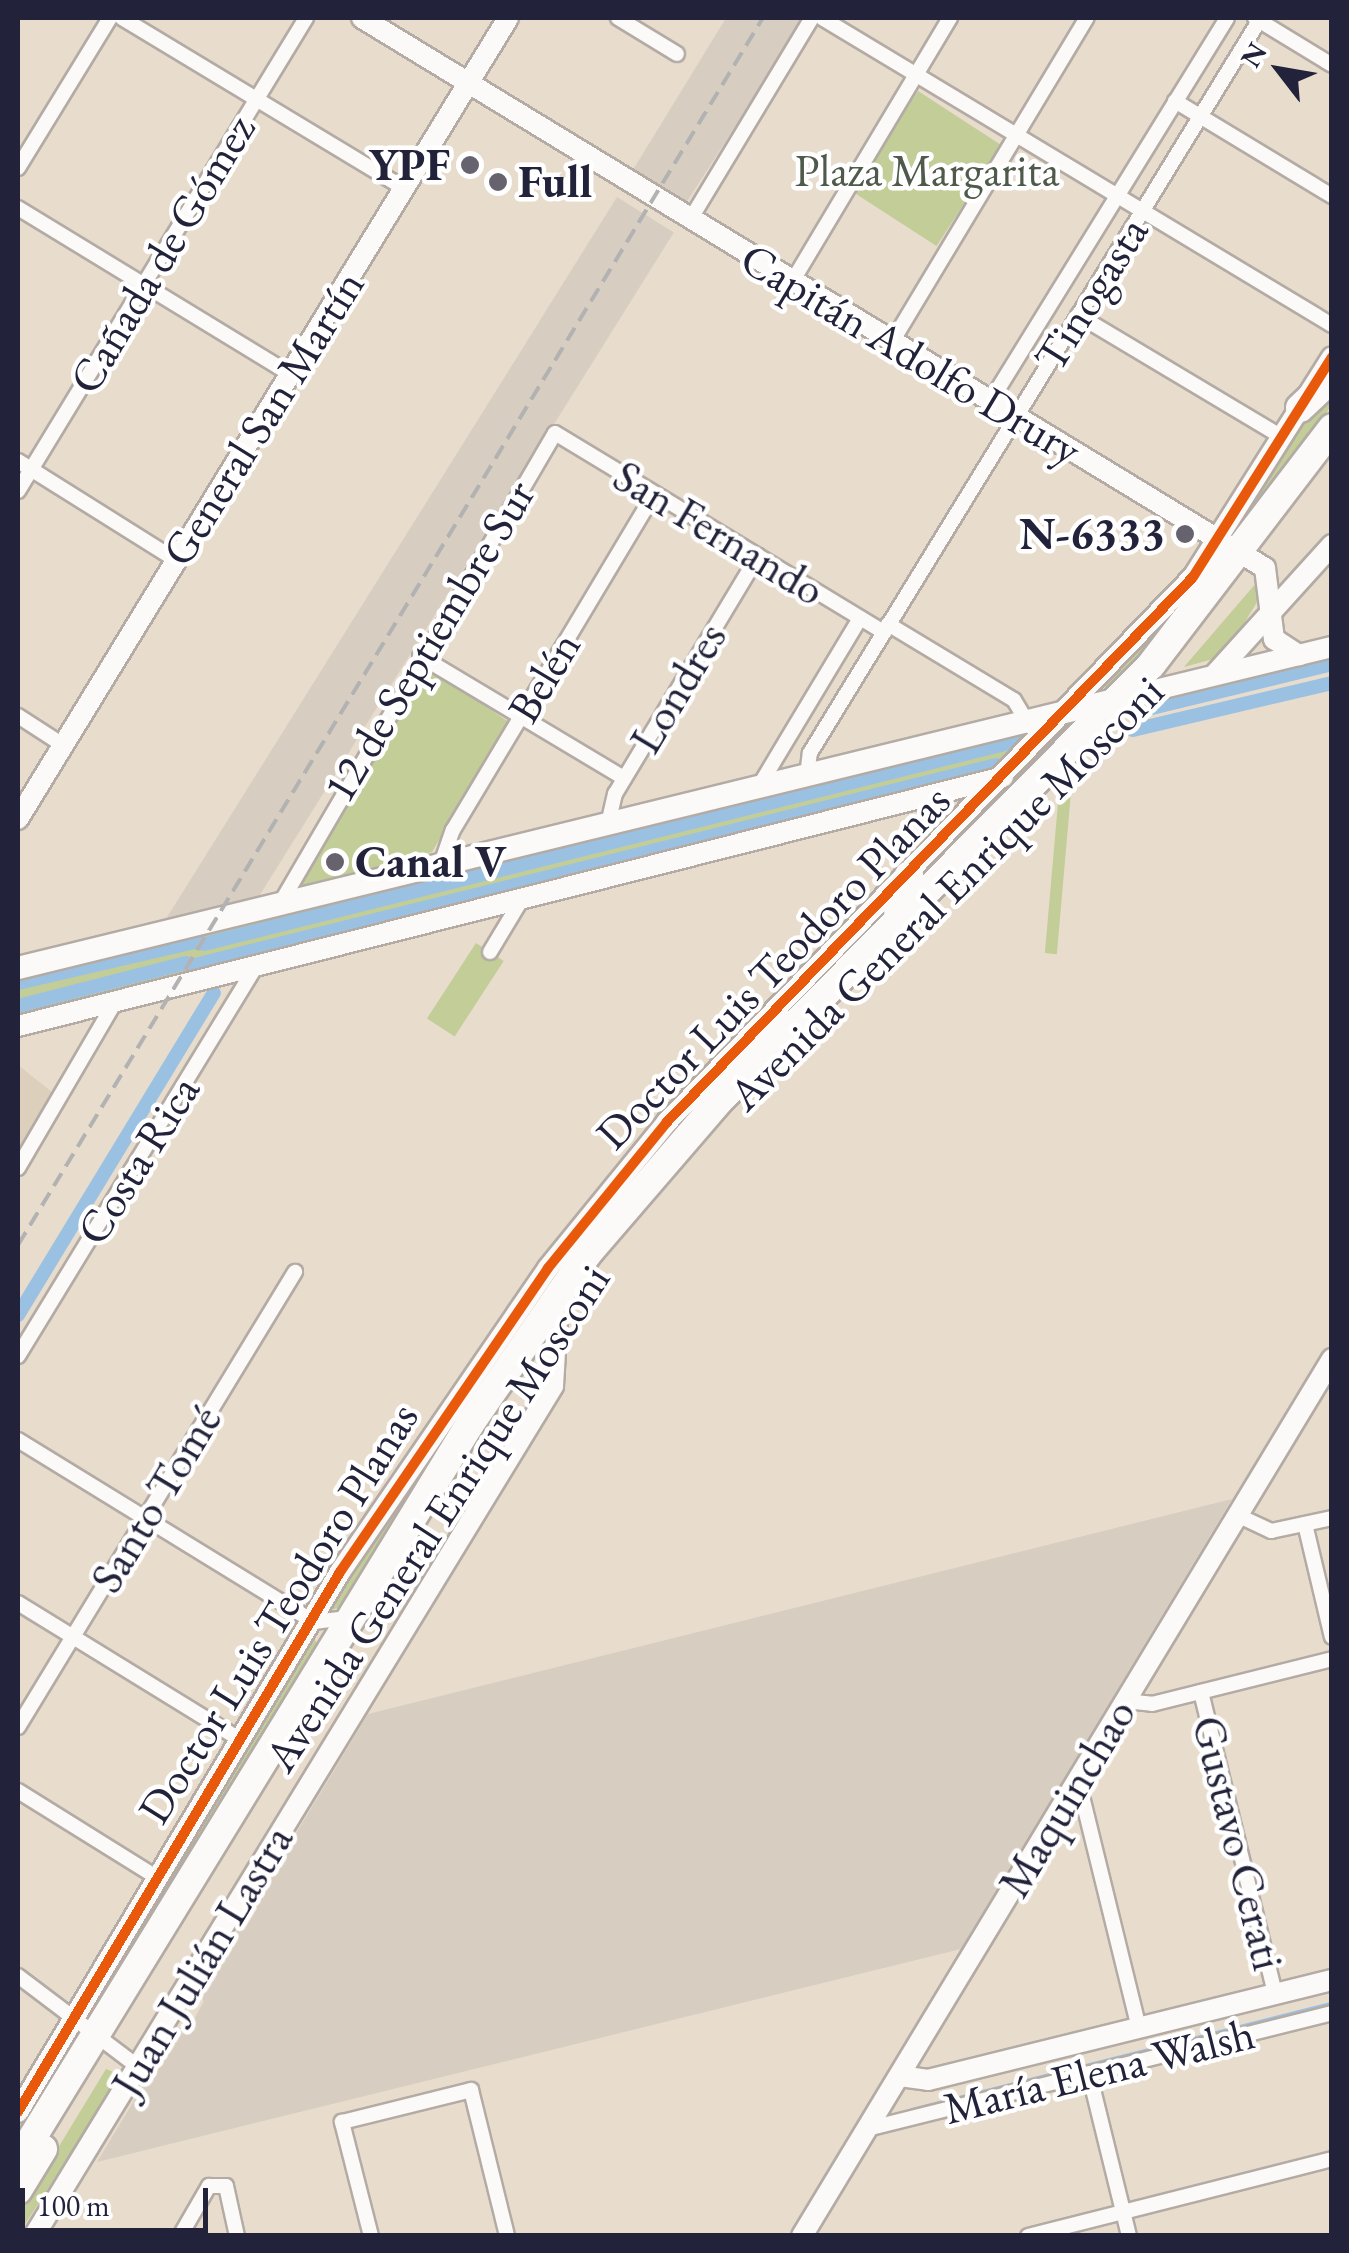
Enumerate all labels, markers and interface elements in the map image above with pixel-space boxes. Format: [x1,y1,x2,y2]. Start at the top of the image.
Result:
north arrow [1229,20,1329,120]
text: N [1232,36,1275,74]
street label: Cañada de Gómez [58,105,266,403]
place label: YPF [369,138,450,192]
park label: Plaza Margarita [795,144,1059,198]
marker: YPF [459,154,481,176]
place label: Full [518,155,592,209]
marker: Full [487,171,509,193]
street label: Tinogasta [1023,207,1159,381]
street label: Capitán Adolfo Drury [731,231,1091,477]
street label: General San Martín [151,261,375,575]
street label: San Fernando [604,449,834,617]
street label: 12 de Septiembre Sur [312,470,546,812]
place label: N-6333 [1019,507,1165,561]
marker: N-6333 [1174,523,1196,545]
street label: Londres [618,613,738,763]
street label: Belén [496,622,592,732]
street label: Avenida General Enrique Mosconi [717,664,1175,1122]
street label: Doctor Luis Teodoro Planas [585,774,961,1160]
place label: Canal V [355,835,507,889]
marker: Canal V [324,851,346,873]
street label: Costa Rica [65,1066,211,1254]
street label: Avenida General Enrique Mosconi [253,1255,621,1781]
street label: Doctor Luis Teodoro Planas [126,1393,430,1833]
street label: Santo Tomé [79,1396,233,1602]
street label: Maquinchao [987,1689,1147,1907]
street label: Gustavo Cerati [1180,1710,1296,1976]
street label: Juan Julián Lastra [100,1815,304,2107]
street label: María Elena Walsh [938,2006,1260,2136]
scale bar [25,2168,212,2230]
text: 100 m [37,2186,110,2225]

